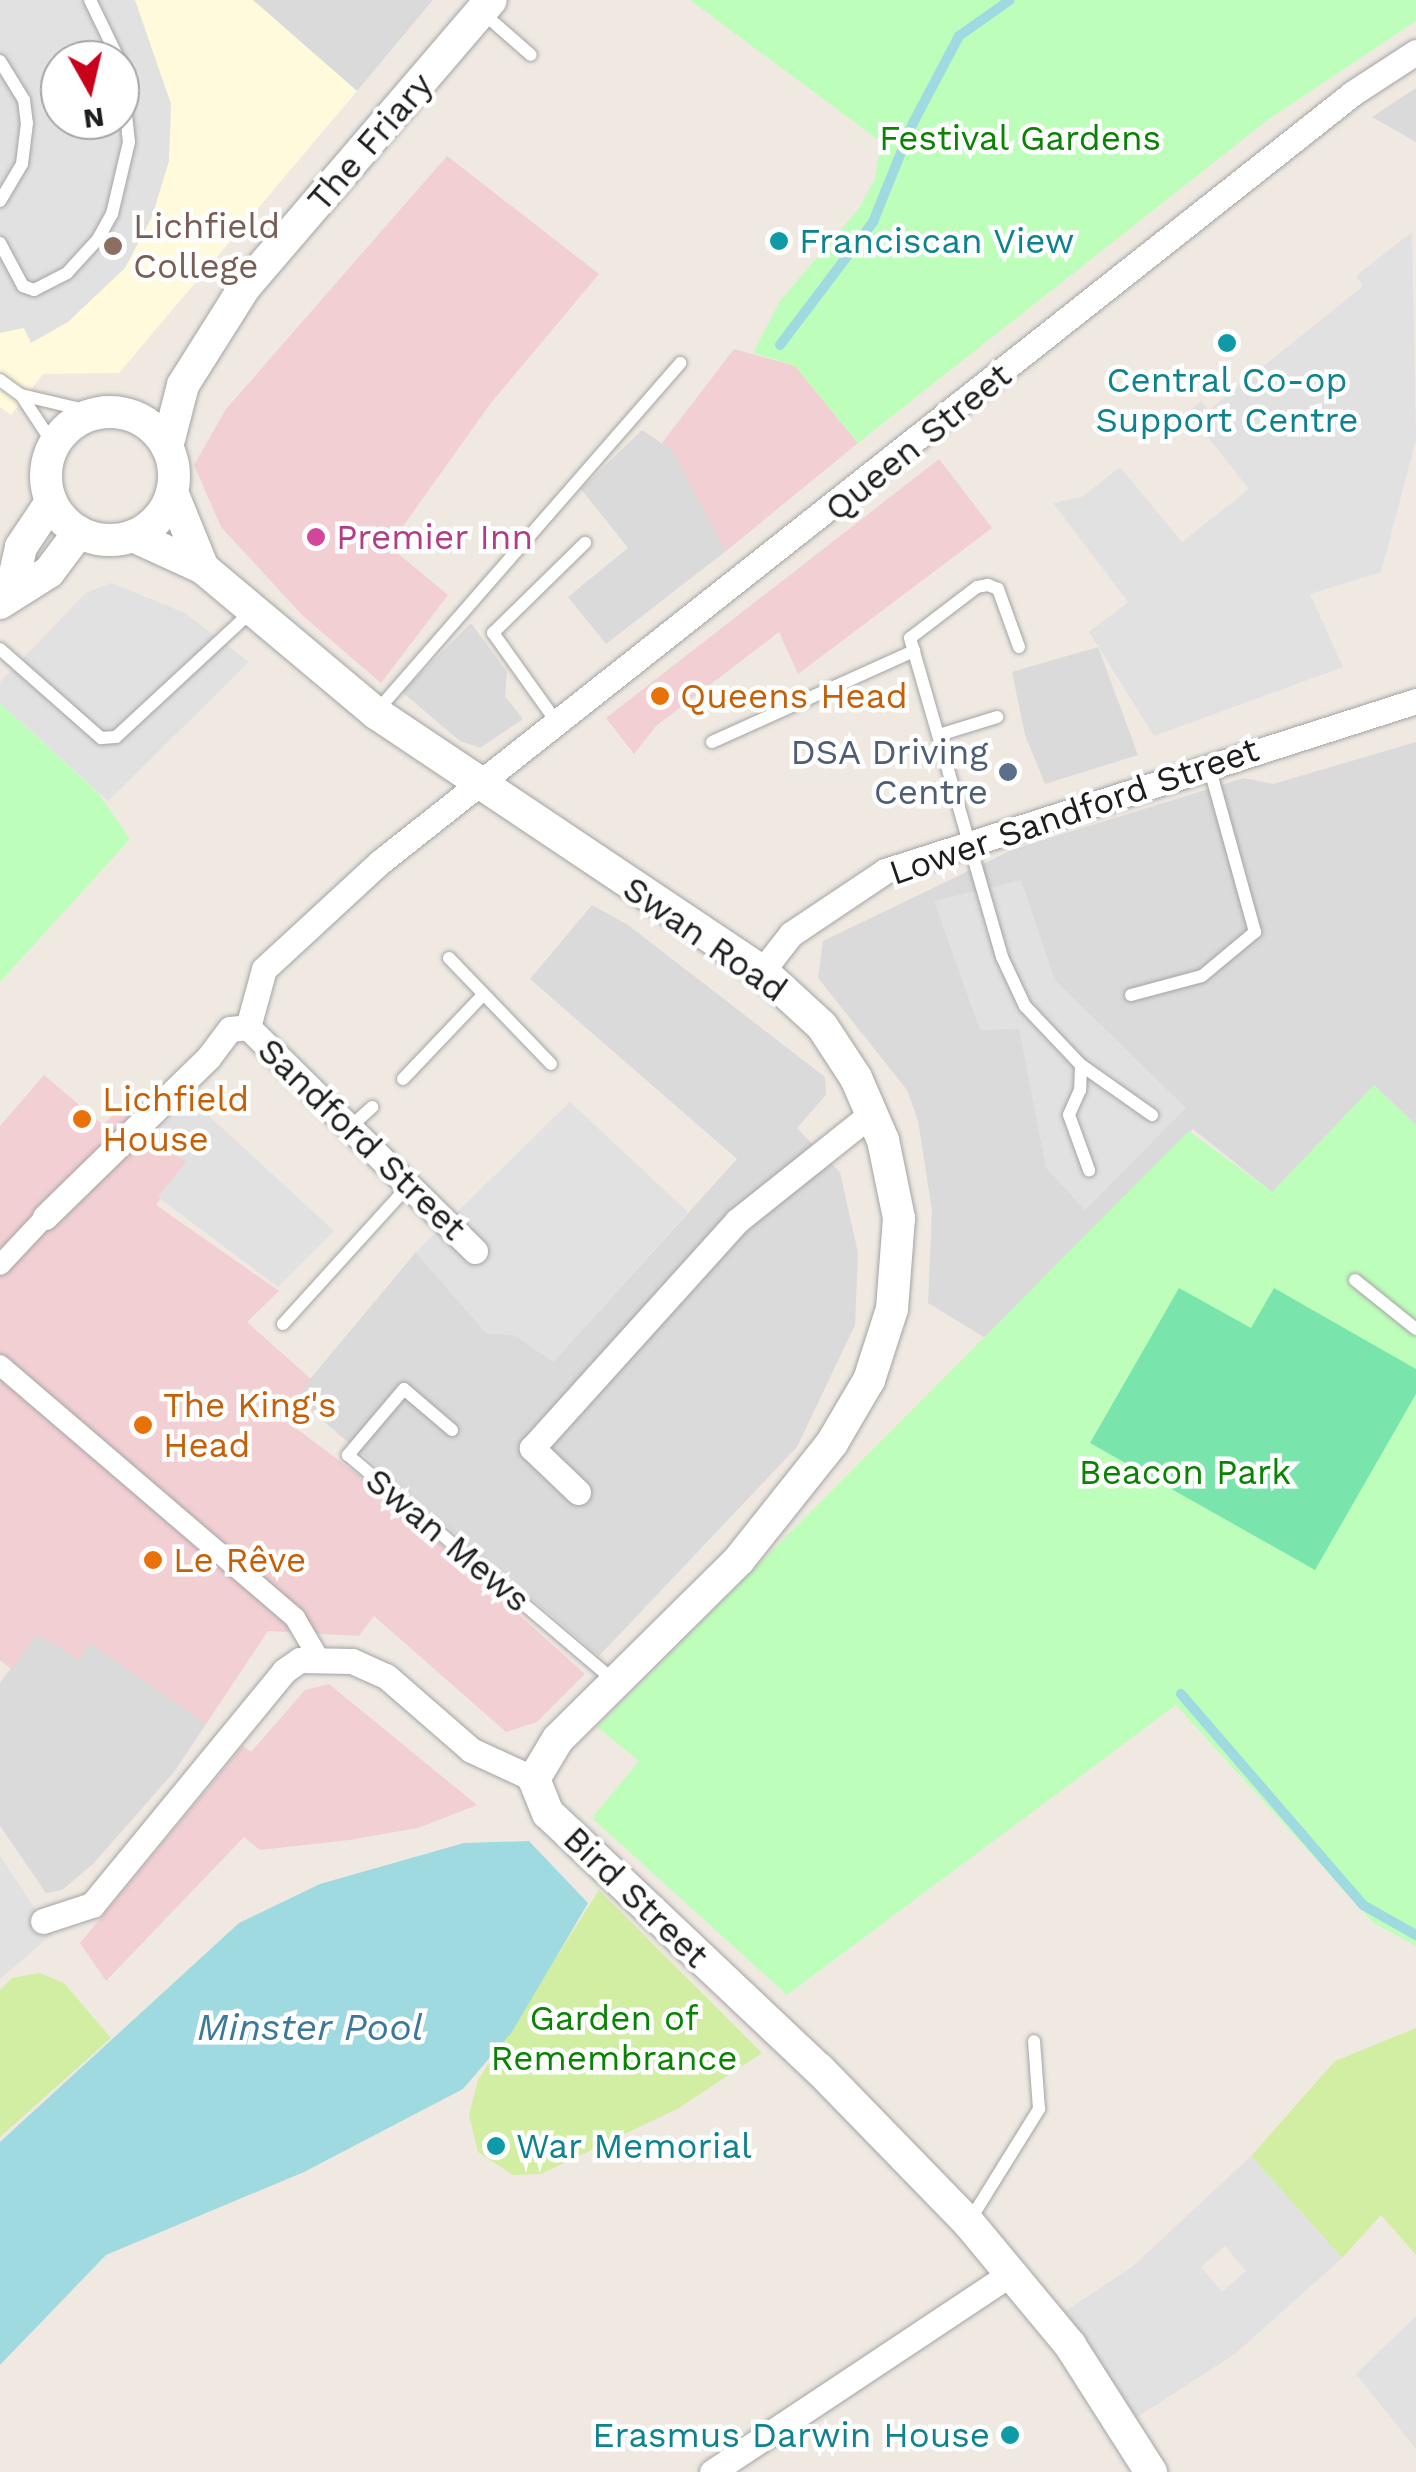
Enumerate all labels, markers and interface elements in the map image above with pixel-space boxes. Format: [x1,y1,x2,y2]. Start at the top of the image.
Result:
north arrow [40,40,140,140]
street label: The Friary [298,64,442,220]
text: N [81,100,107,136]
park label: Festival Gardens [878,117,1162,159]
place label: Lichfield College [133,205,280,287]
place label: Franciscan View [799,220,1076,262]
marker: Franciscan View [768,230,790,252]
marker: Lichfield College [102,235,124,257]
marker: Central Co-op Support Centre [1216,332,1238,354]
street label: Queen Street [817,354,1019,530]
place label: Central Co-op Support Centre [1096,359,1358,441]
place label: Premier Inn [336,516,534,558]
marker: Premier Inn [305,526,327,548]
place label: Queens Head [680,675,908,717]
marker: Queens Head [649,685,671,707]
street label: Lower Sandford Street [883,728,1265,894]
place label: DSA Driving Centre [789,731,988,813]
marker: DSA Driving Centre [997,761,1019,783]
street label: Swan Road [615,867,795,1011]
street label: Sandford Street [249,1029,475,1249]
place label: Lichfield House [102,1078,249,1160]
marker: Lichfield House [71,1108,93,1130]
place label: The King's Head [163,1384,336,1466]
marker: The King's Head [132,1414,154,1436]
park label: Beacon Park [1079,1451,1291,1493]
street label: Swan Mews [357,1459,539,1621]
place label: Le Rêve [173,1539,306,1581]
marker: Le Rêve [142,1549,164,1571]
street label: Bird Street [555,1818,717,1976]
park label: Garden of Remembrance [491,1997,737,2079]
water label: Minster Pool [196,2005,424,2051]
place label: War Memorial [516,2125,753,2167]
marker: War Memorial [485,2135,507,2157]
place label: Erasmus Darwin House [592,2414,990,2456]
marker: Erasmus Darwin House [999,2424,1021,2446]

